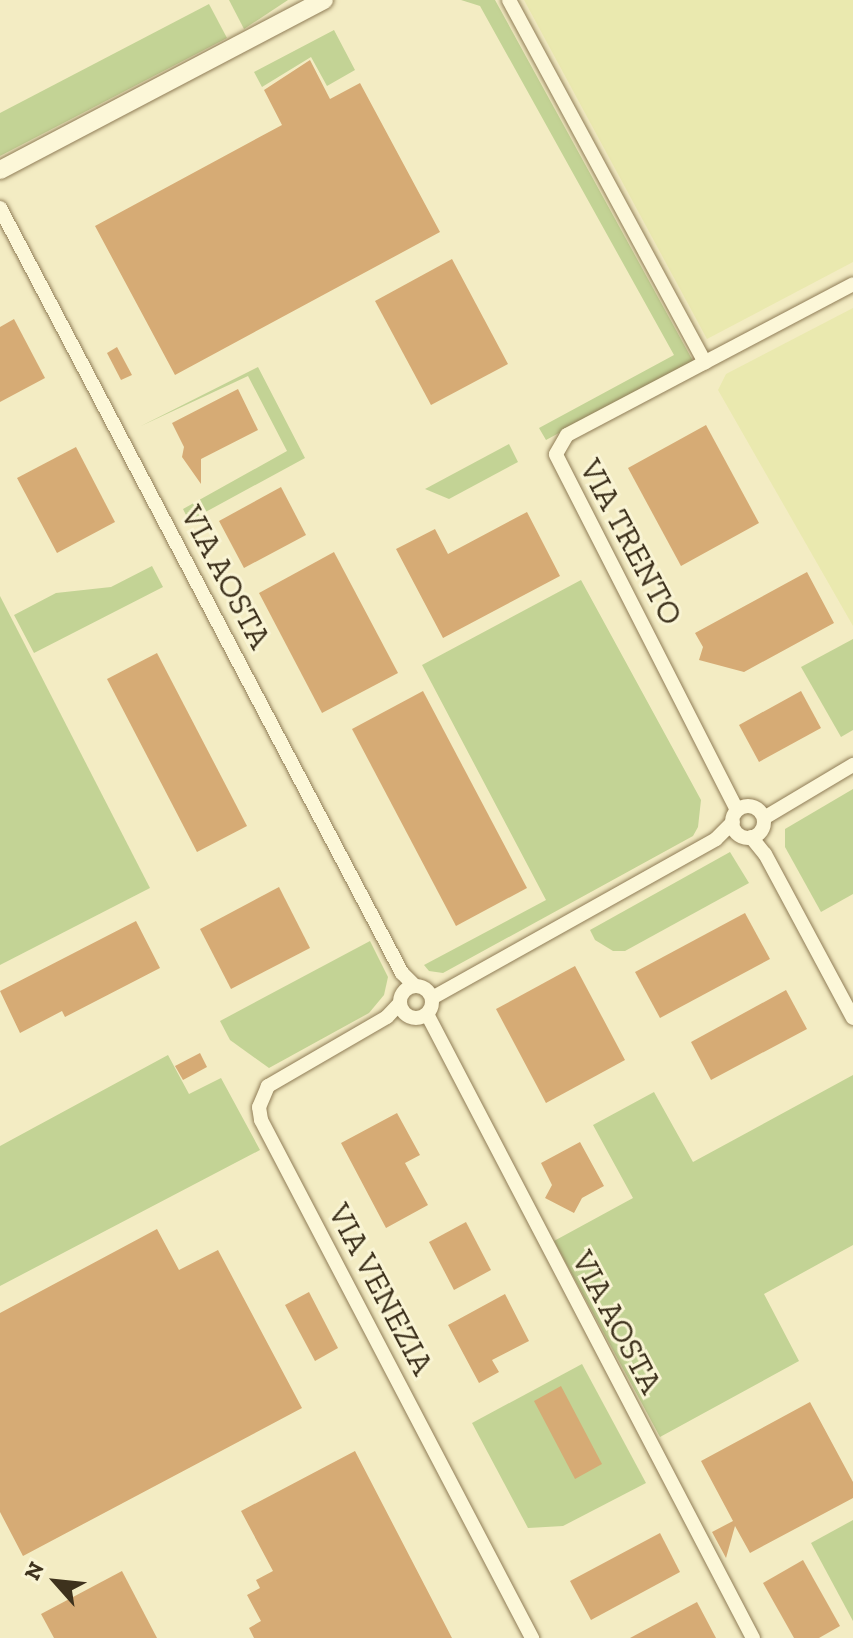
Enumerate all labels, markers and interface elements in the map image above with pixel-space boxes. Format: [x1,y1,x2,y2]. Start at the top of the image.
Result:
street label: VIA TRENTO [571,452,691,632]
street label: VIA AOSTA [172,498,280,656]
street label: VIA VENEZIA [319,1196,443,1382]
street label: VIA AOSTA [563,1243,671,1401]
north arrow [16,1542,96,1622]
text: N [18,1557,50,1584]

